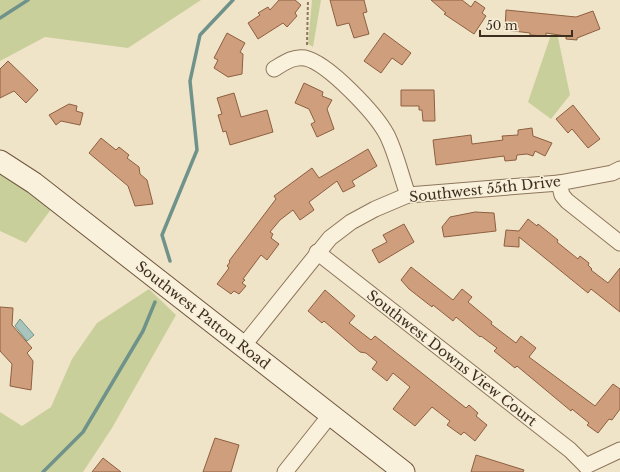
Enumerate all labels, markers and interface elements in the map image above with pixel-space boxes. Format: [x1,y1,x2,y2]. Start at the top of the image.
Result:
scale bar [480,12,572,38]
text: 50 m [486,18,518,33]
street label: Southwest 55th Drive [408,172,562,206]
street label: Southwest Patton Road [132,257,274,373]
street label: Southwest Downs View Court [363,286,541,430]

